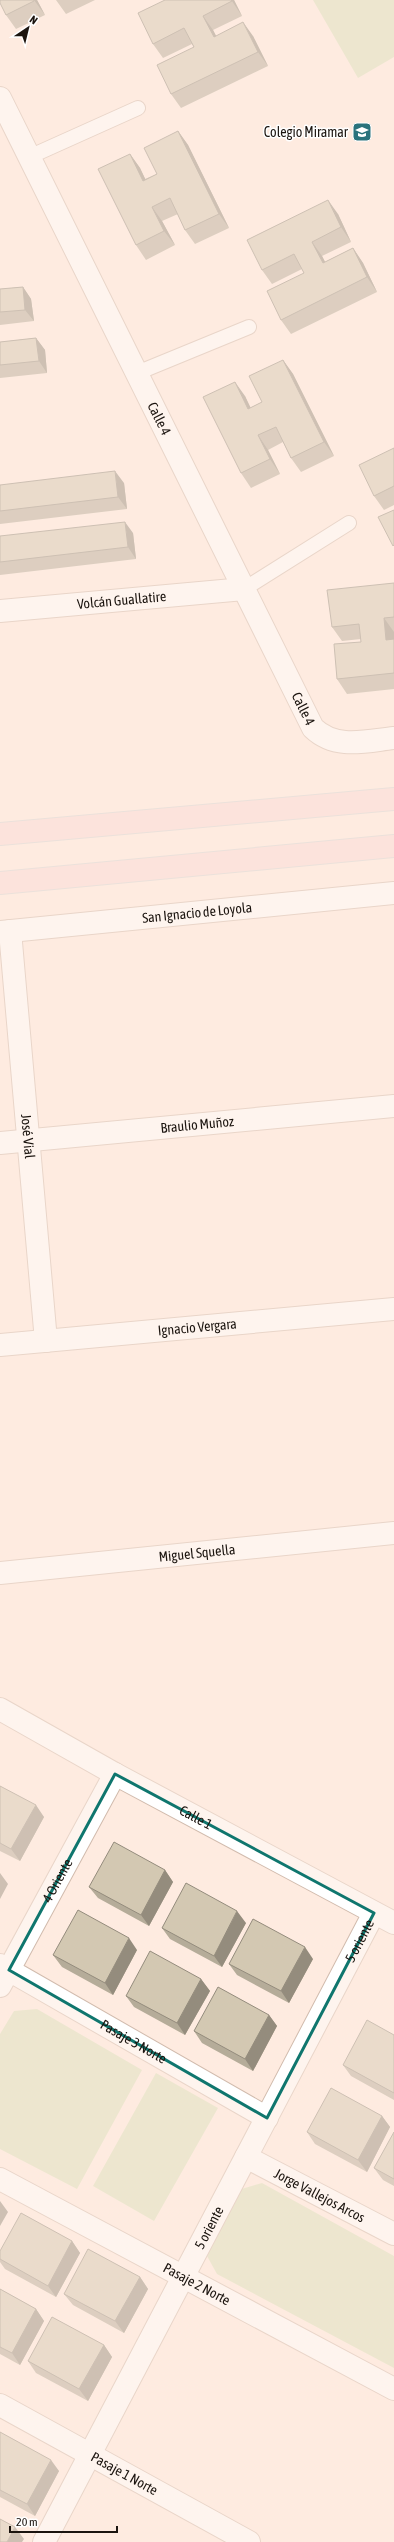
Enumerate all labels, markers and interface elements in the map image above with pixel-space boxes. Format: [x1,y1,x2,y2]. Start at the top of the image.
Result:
north arrow [8,8,48,48]
text: N [28,13,40,27]
school or university icon: Colegio Miramar [351,121,373,143]
place label: Colegio Miramar [264,124,349,140]
street label: Calle 4 [144,399,174,438]
street label: Volcán Guallatire [76,588,167,612]
street label: Calle 4 [288,690,319,728]
street label: San Ignacio de Loyola [141,899,253,926]
street label: José Vial [18,1113,38,1159]
street label: Braulio Muñoz [160,1113,235,1136]
street label: Ignacio Vergara [157,1315,237,1339]
street label: Miguel Squella [158,1541,236,1565]
street label: Calle 1 [177,1802,215,1833]
street label: 4 Oriente [39,1856,76,1905]
street label: 5 oriente [342,1917,377,1965]
street label: Pasaje 3 Norte [98,2016,170,2067]
street label: Jorge Vallejos Arcos [272,2165,368,2225]
street label: 5 oriente [191,2204,227,2252]
street label: Pasaje 2 Norte [160,2259,233,2308]
street label: Pasaje 1 Norte [88,2449,161,2498]
scale bar [10,2508,117,2534]
text: 20 m [16,2515,38,2529]

